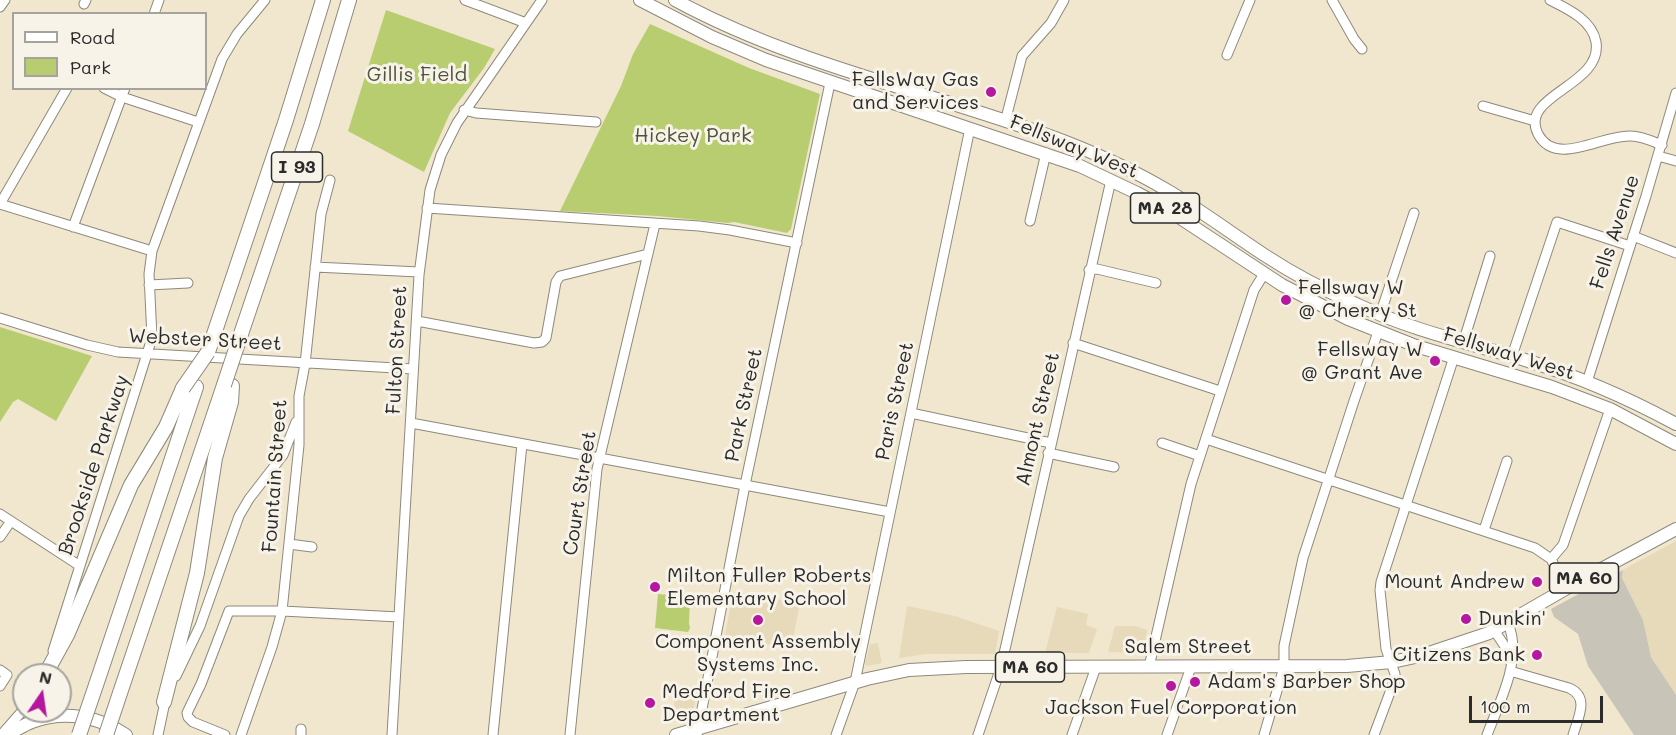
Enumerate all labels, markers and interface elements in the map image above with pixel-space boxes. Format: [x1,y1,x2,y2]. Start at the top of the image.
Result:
legend [12,12,207,90]
text: Road [70,25,115,49]
text: Park [70,55,111,79]
park label: Gillis Field [367,63,467,87]
place label: FellsWay Gas and Services [852,68,979,115]
marker: FellsWay Gas and Services [984,85,998,99]
street label: Fellsway West [1006,110,1142,184]
park label: Hickey Park [634,124,752,148]
road number: I 93 [272,152,322,182]
street label: Fells Avenue [1585,172,1645,292]
road number: MA 28 [1130,193,1200,223]
place label: Fellsway W @ Cherry St [1298,276,1417,323]
street label: Fulton Street [382,285,412,415]
marker: Fellsway W @ Cherry St [1279,293,1293,307]
street label: Fellsway West [1440,323,1578,385]
street label: Webster Street [128,324,282,356]
place label: Fellsway W @ Grant Ave [1300,338,1423,385]
street label: Paris Street [871,340,919,462]
street label: Park Street [720,346,768,464]
street label: Almont Street [1011,350,1065,488]
marker: Fellsway W @ Grant Ave [1428,354,1442,368]
street label: Brookside Parkway [54,372,134,558]
street label: Fountain Street [258,399,292,553]
street label: Court Street [558,429,602,557]
road number: MA 60 [1550,563,1618,593]
place label: Milton Fuller Roberts Elementary School [667,564,872,611]
place label: Mount Andrew [1384,570,1525,594]
marker: Mount Andrew [1530,575,1544,589]
marker: Milton Fuller Roberts Elementary School [648,580,662,594]
place label: Dunkin' [1478,607,1546,631]
marker: Dunkin' [1459,612,1473,626]
marker: Component Assembly Systems Inc. [751,613,765,627]
place label: Component Assembly Systems Inc. [655,630,861,677]
street label: Salem Street [1124,635,1252,659]
place label: Citizens Bank [1392,643,1525,667]
marker: Citizens Bank [1530,648,1544,662]
road number: MA 60 [996,652,1064,682]
north arrow [12,663,72,723]
text: N [37,665,54,689]
place label: Adam's Barber Shop [1207,670,1406,694]
marker: Adam's Barber Shop [1188,675,1202,689]
marker: Jackson Fuel Corporation [1164,679,1178,693]
place label: Medford Fire Department [662,680,791,727]
scale bar [1472,684,1606,722]
text: 100 m [1480,694,1530,718]
marker: Medford Fire Department [643,696,657,710]
place label: Jackson Fuel Corporation [1045,696,1297,720]

